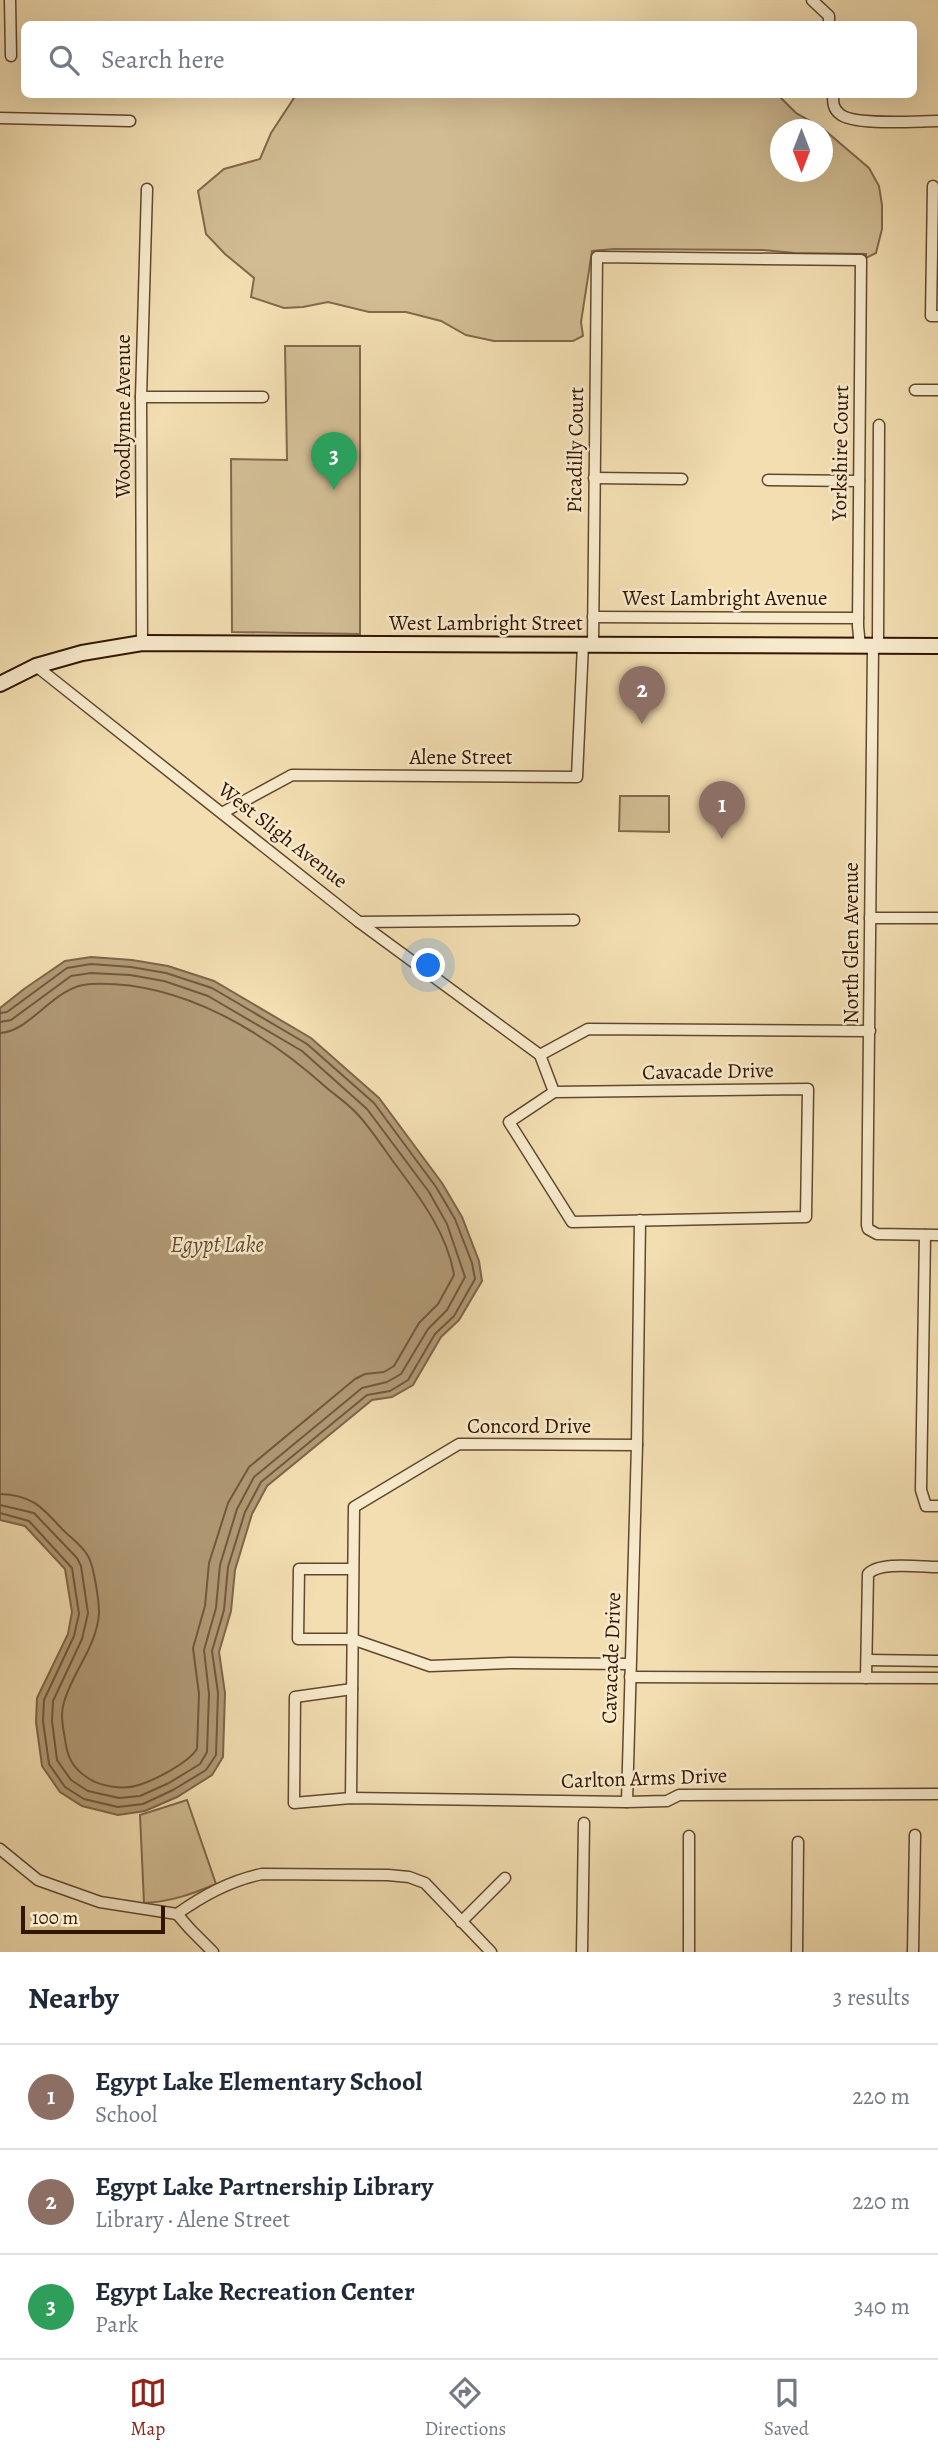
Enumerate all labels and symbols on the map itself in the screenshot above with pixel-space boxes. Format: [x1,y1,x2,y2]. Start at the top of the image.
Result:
north arrow [770,119,833,182]
street label: Woodlynne Avenue [109,334,137,499]
street label: Yorkshire Court [825,385,855,522]
street label: Picadilly Court [560,387,590,513]
pin: 3 [311,432,357,490]
street label: West Lambright Avenue [622,584,827,612]
street label: West Lambright Street [388,609,583,637]
pin: 2 [619,666,665,724]
street label: Alene Street [408,743,513,771]
street label: West Sligh Avenue [212,775,354,894]
pin: 1 [699,781,745,839]
street label: North Glen Avenue [837,862,865,1024]
your location [411,948,445,982]
street label: Cavacade Drive [642,1056,774,1086]
water label: Egypt Lake [170,1229,264,1260]
street label: Concord Drive [467,1412,591,1440]
street label: Cavacade Drive [595,1592,627,1724]
street label: Carlton Arms Drive [560,1761,728,1795]
scale bar [21,1903,164,1935]

